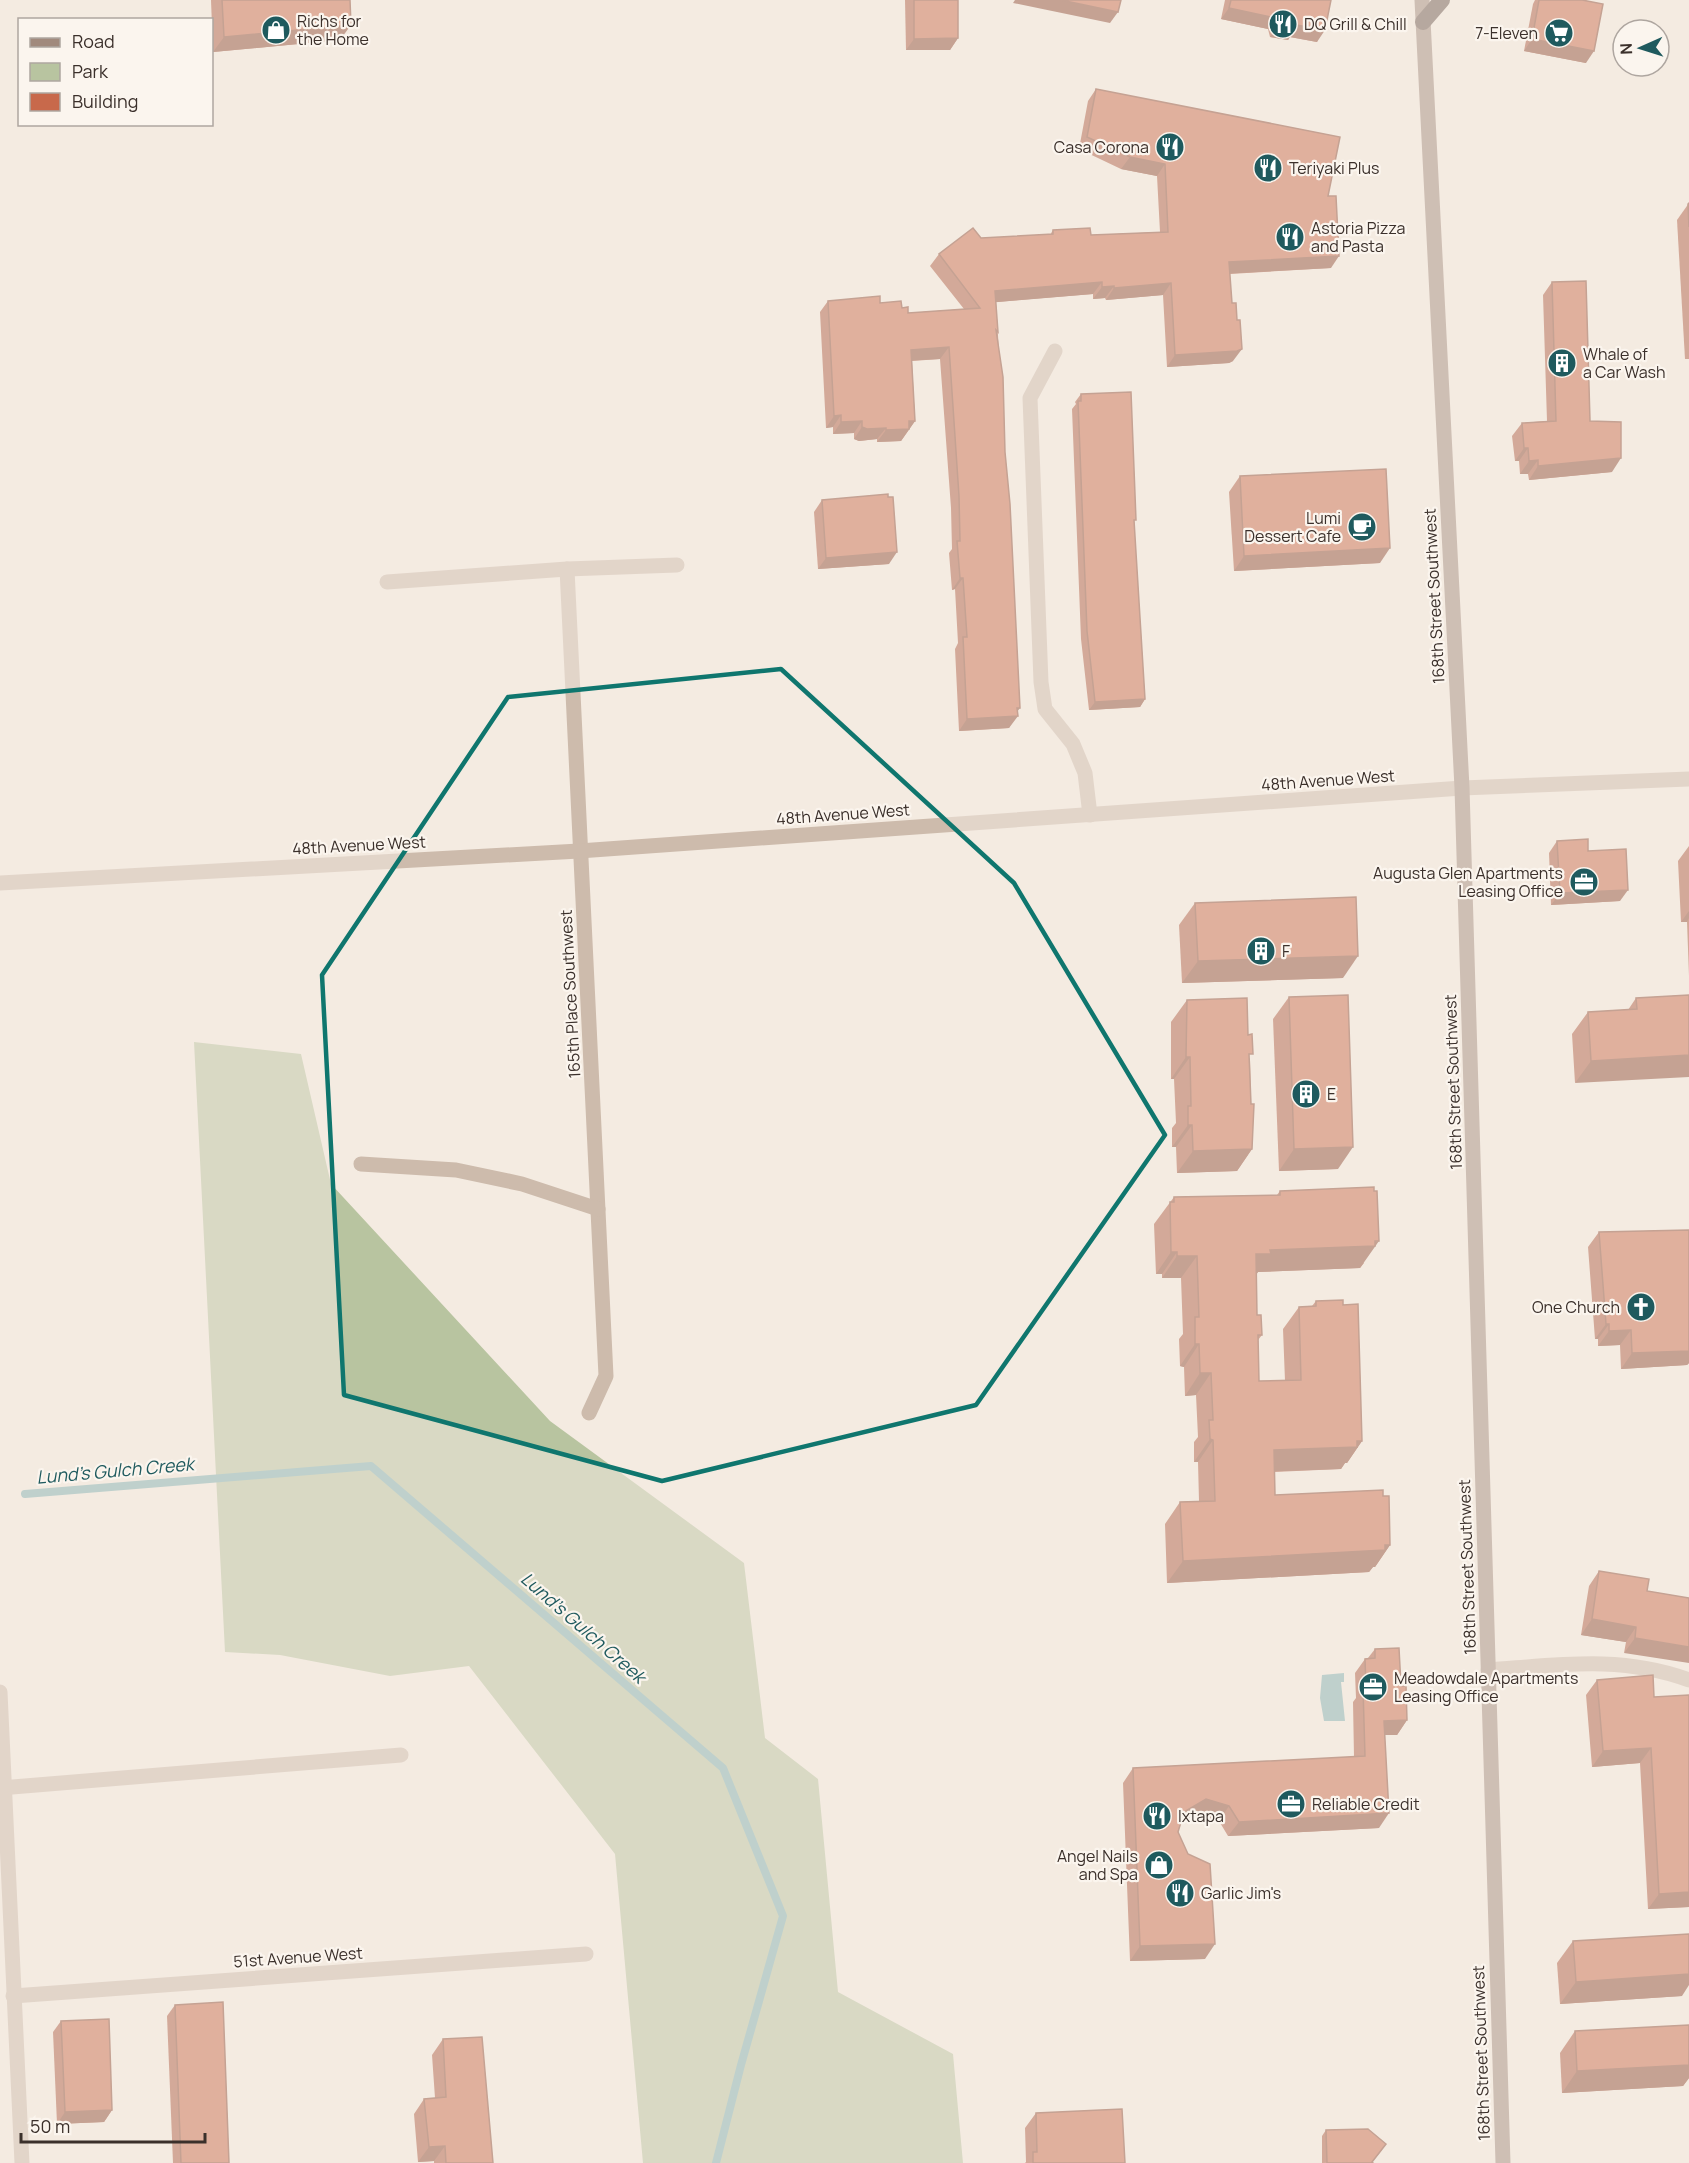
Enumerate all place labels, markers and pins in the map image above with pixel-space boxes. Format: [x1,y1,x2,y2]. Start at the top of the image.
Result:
restaurant icon: DQ Grill & Chill [1267,8,1299,40]
place label: Richs for the Home [297,10,369,50]
place label: DQ Grill & Chill [1304,13,1407,35]
shop icon: Richs for the Home [260,14,292,46]
supermarket icon: 7-Eleven [1543,17,1575,49]
place label: 7-Eleven [1475,22,1538,44]
restaurant icon: Casa Corona [1154,131,1186,163]
place label: Casa Corona [1054,136,1149,158]
restaurant icon: Teriyaki Plus [1252,152,1284,184]
place label: Teriyaki Plus [1289,157,1379,179]
place label: Astoria Pizza and Pasta [1311,217,1405,257]
restaurant icon: Astoria Pizza and Pasta [1274,221,1306,253]
place label: Whale of a Car Wash [1583,343,1665,383]
building icon: Whale of a Car Wash [1546,347,1578,379]
place label: Lumi Dessert Cafe [1244,507,1341,547]
cafe icon: Lumi Dessert Cafe [1346,511,1378,543]
place label: Augusta Glen Apartments Leasing Office [1373,862,1563,902]
office icon: Augusta Glen Apartments Leasing Office [1568,866,1600,898]
building icon: F [1245,935,1277,967]
place label: F [1282,940,1290,962]
building icon: E [1290,1078,1322,1110]
place label: E [1327,1083,1336,1105]
church icon: One Church [1625,1291,1657,1323]
place label: One Church [1532,1296,1620,1318]
place label: Meadowdale Apartments Leasing Office [1394,1667,1578,1707]
office icon: Meadowdale Apartments Leasing Office [1357,1671,1389,1703]
office icon: Reliable Credit [1275,1788,1307,1820]
place label: Reliable Credit [1312,1793,1420,1815]
restaurant icon: Ixtapa [1141,1800,1173,1832]
place label: Ixtapa [1178,1805,1224,1827]
place label: Angel Nails and Spa [1057,1845,1138,1885]
shop icon: Angel Nails and Spa [1143,1849,1175,1881]
restaurant icon: Garlic Jim's [1164,1877,1196,1909]
place label: Garlic Jim's [1201,1882,1281,1904]

